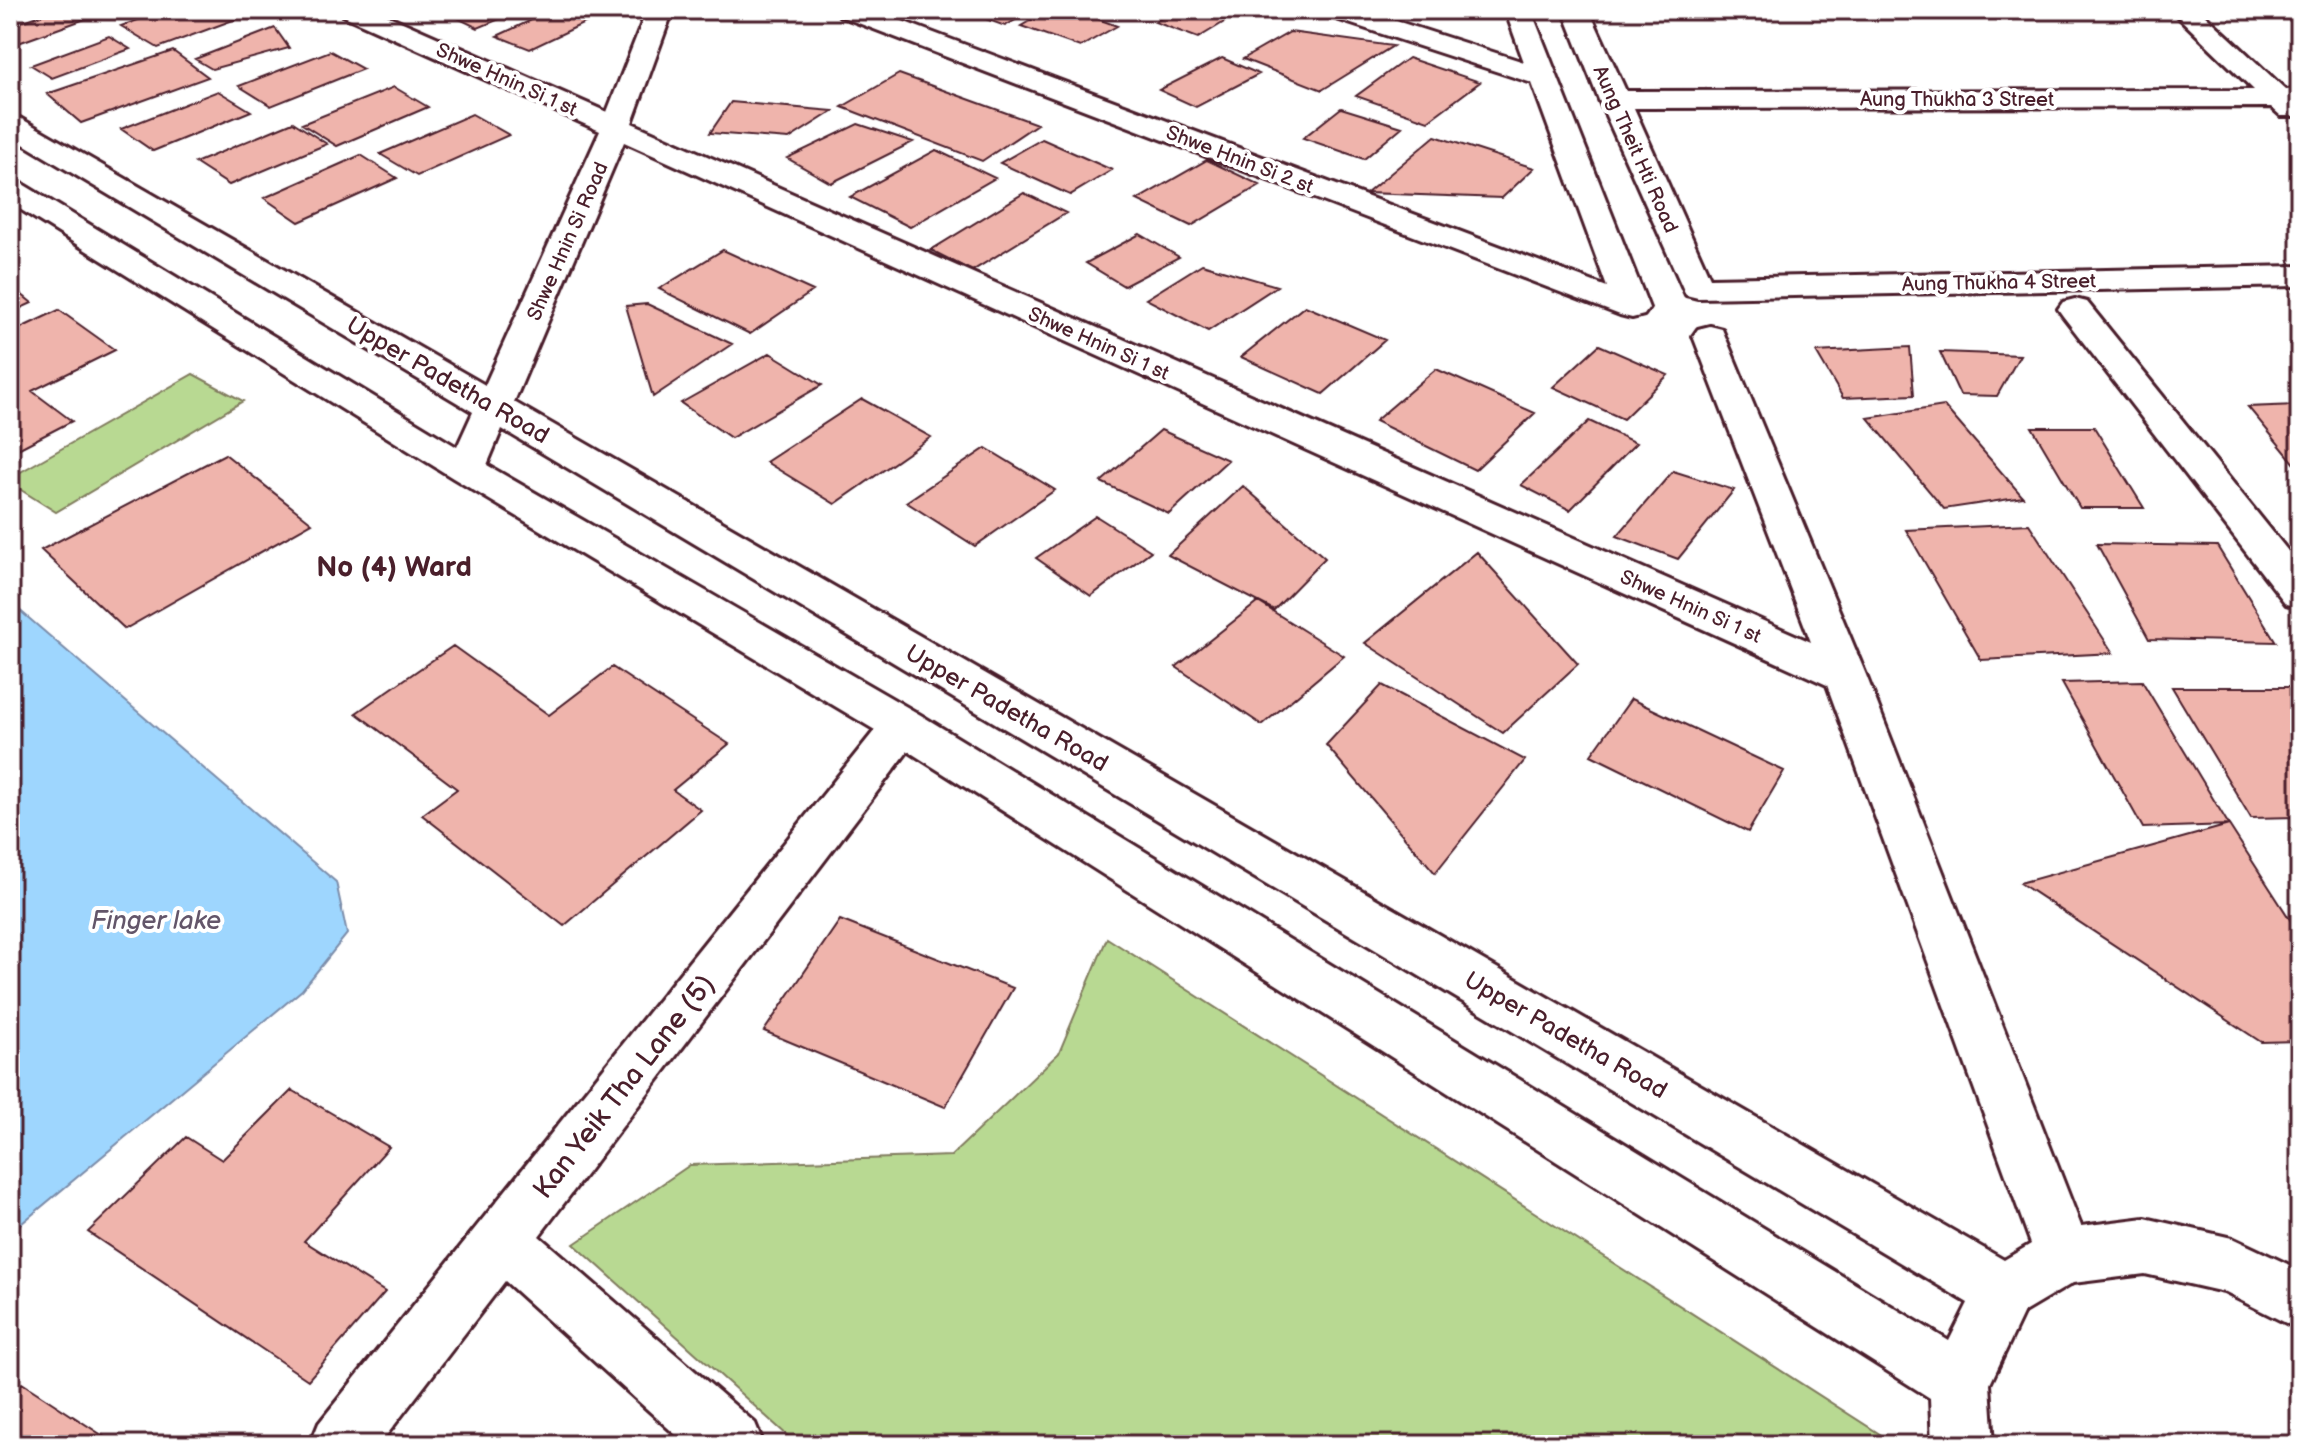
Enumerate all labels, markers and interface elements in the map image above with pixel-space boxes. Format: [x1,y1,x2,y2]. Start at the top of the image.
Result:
street label: Shwe Hnin Si 1 st [432,38,581,122]
street label: Aung Theit Hti Road [1587,62,1683,237]
street label: Aung Thukha 3 Street [1860,88,2054,112]
street label: Shwe Hnin Si 2 st [1163,121,1317,199]
street label: Shwe Hnin Si Road [522,158,614,324]
street label: Aung Thukha 4 Street [1902,269,2096,297]
street label: Shwe Hnin Si 1 st [1024,302,1173,386]
street label: Upper Padetha Road [341,311,554,450]
district label: No (4) Ward [316,551,472,584]
street label: Shwe Hnin Si 1 st [1616,565,1765,649]
street label: Upper Padetha Road [900,639,1113,778]
water label: Finger lake [91,906,221,937]
street label: Upper Padetha Road [1459,966,1672,1105]
street label: Kan Yeik Tha Lane (5) [526,968,722,1206]

